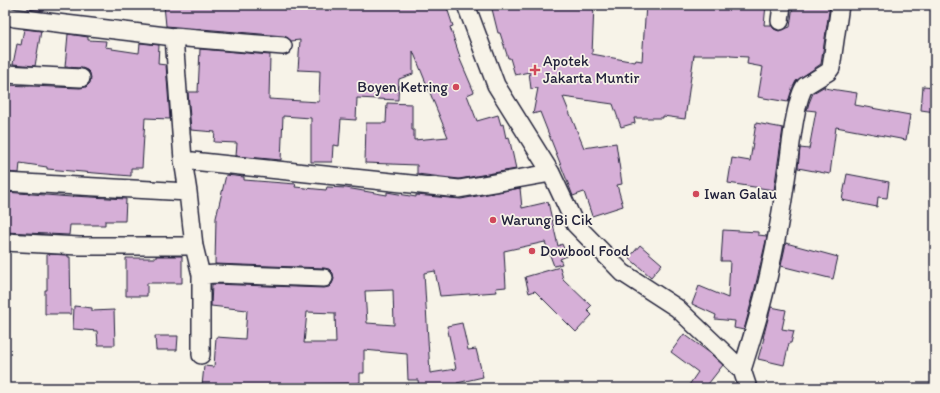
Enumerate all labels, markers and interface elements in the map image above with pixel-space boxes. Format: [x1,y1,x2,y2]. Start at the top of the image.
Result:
place label: Apotek Jakarta Muntir [543,52,639,87]
marker: Apotek Jakarta Muntir [530,65,540,75]
place label: Boyen Ketring [357,78,448,96]
marker: Boyen Ketring [451,82,461,92]
place label: Iwan Galau [704,185,777,203]
marker: Iwan Galau [691,189,701,199]
place label: Warung Bi Cik [501,211,593,229]
marker: Warung Bi Cik [488,215,498,225]
place label: Dowbool Food [540,242,630,260]
marker: Dowbool Food [527,246,537,256]

